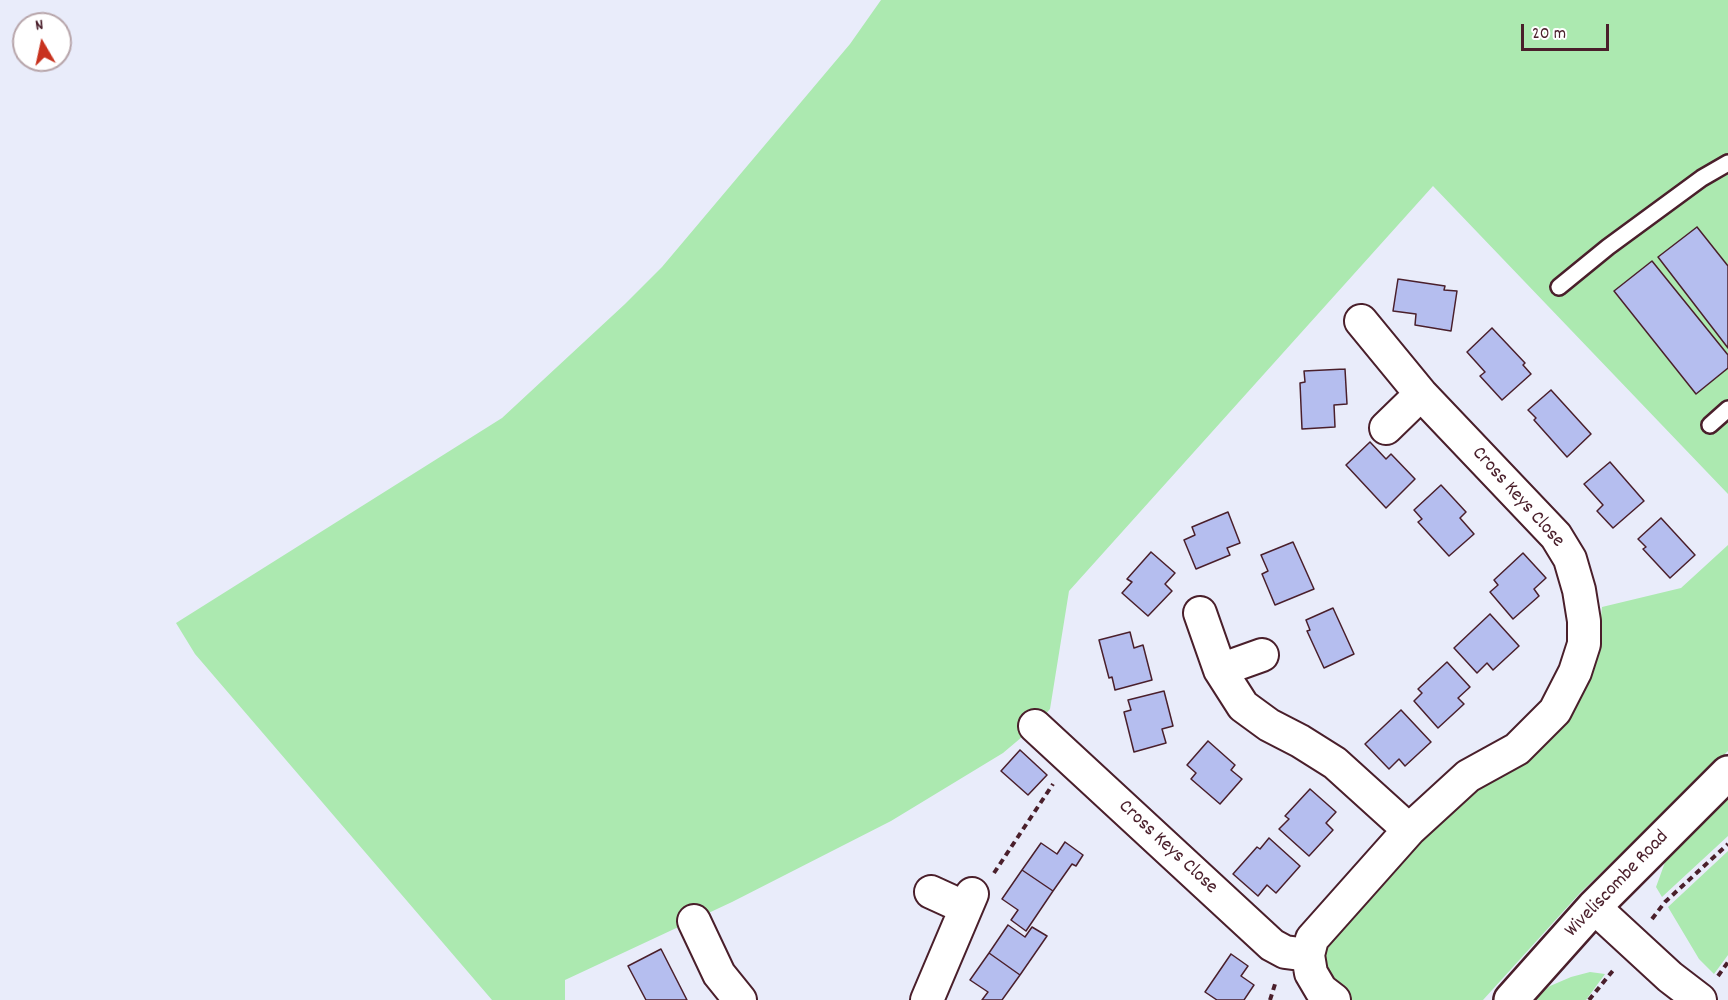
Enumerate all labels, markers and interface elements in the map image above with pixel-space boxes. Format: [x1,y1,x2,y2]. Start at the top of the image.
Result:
north arrow [12,12,72,72]
scale bar [1524,12,1612,50]
text: N [34,14,45,38]
text: 20 m [1532,22,1566,47]
street label: Cross Keys Close [1465,443,1569,553]
street label: Cross Keys Close [1112,796,1222,900]
street label: Wiveliscombe Road [1561,827,1675,943]

